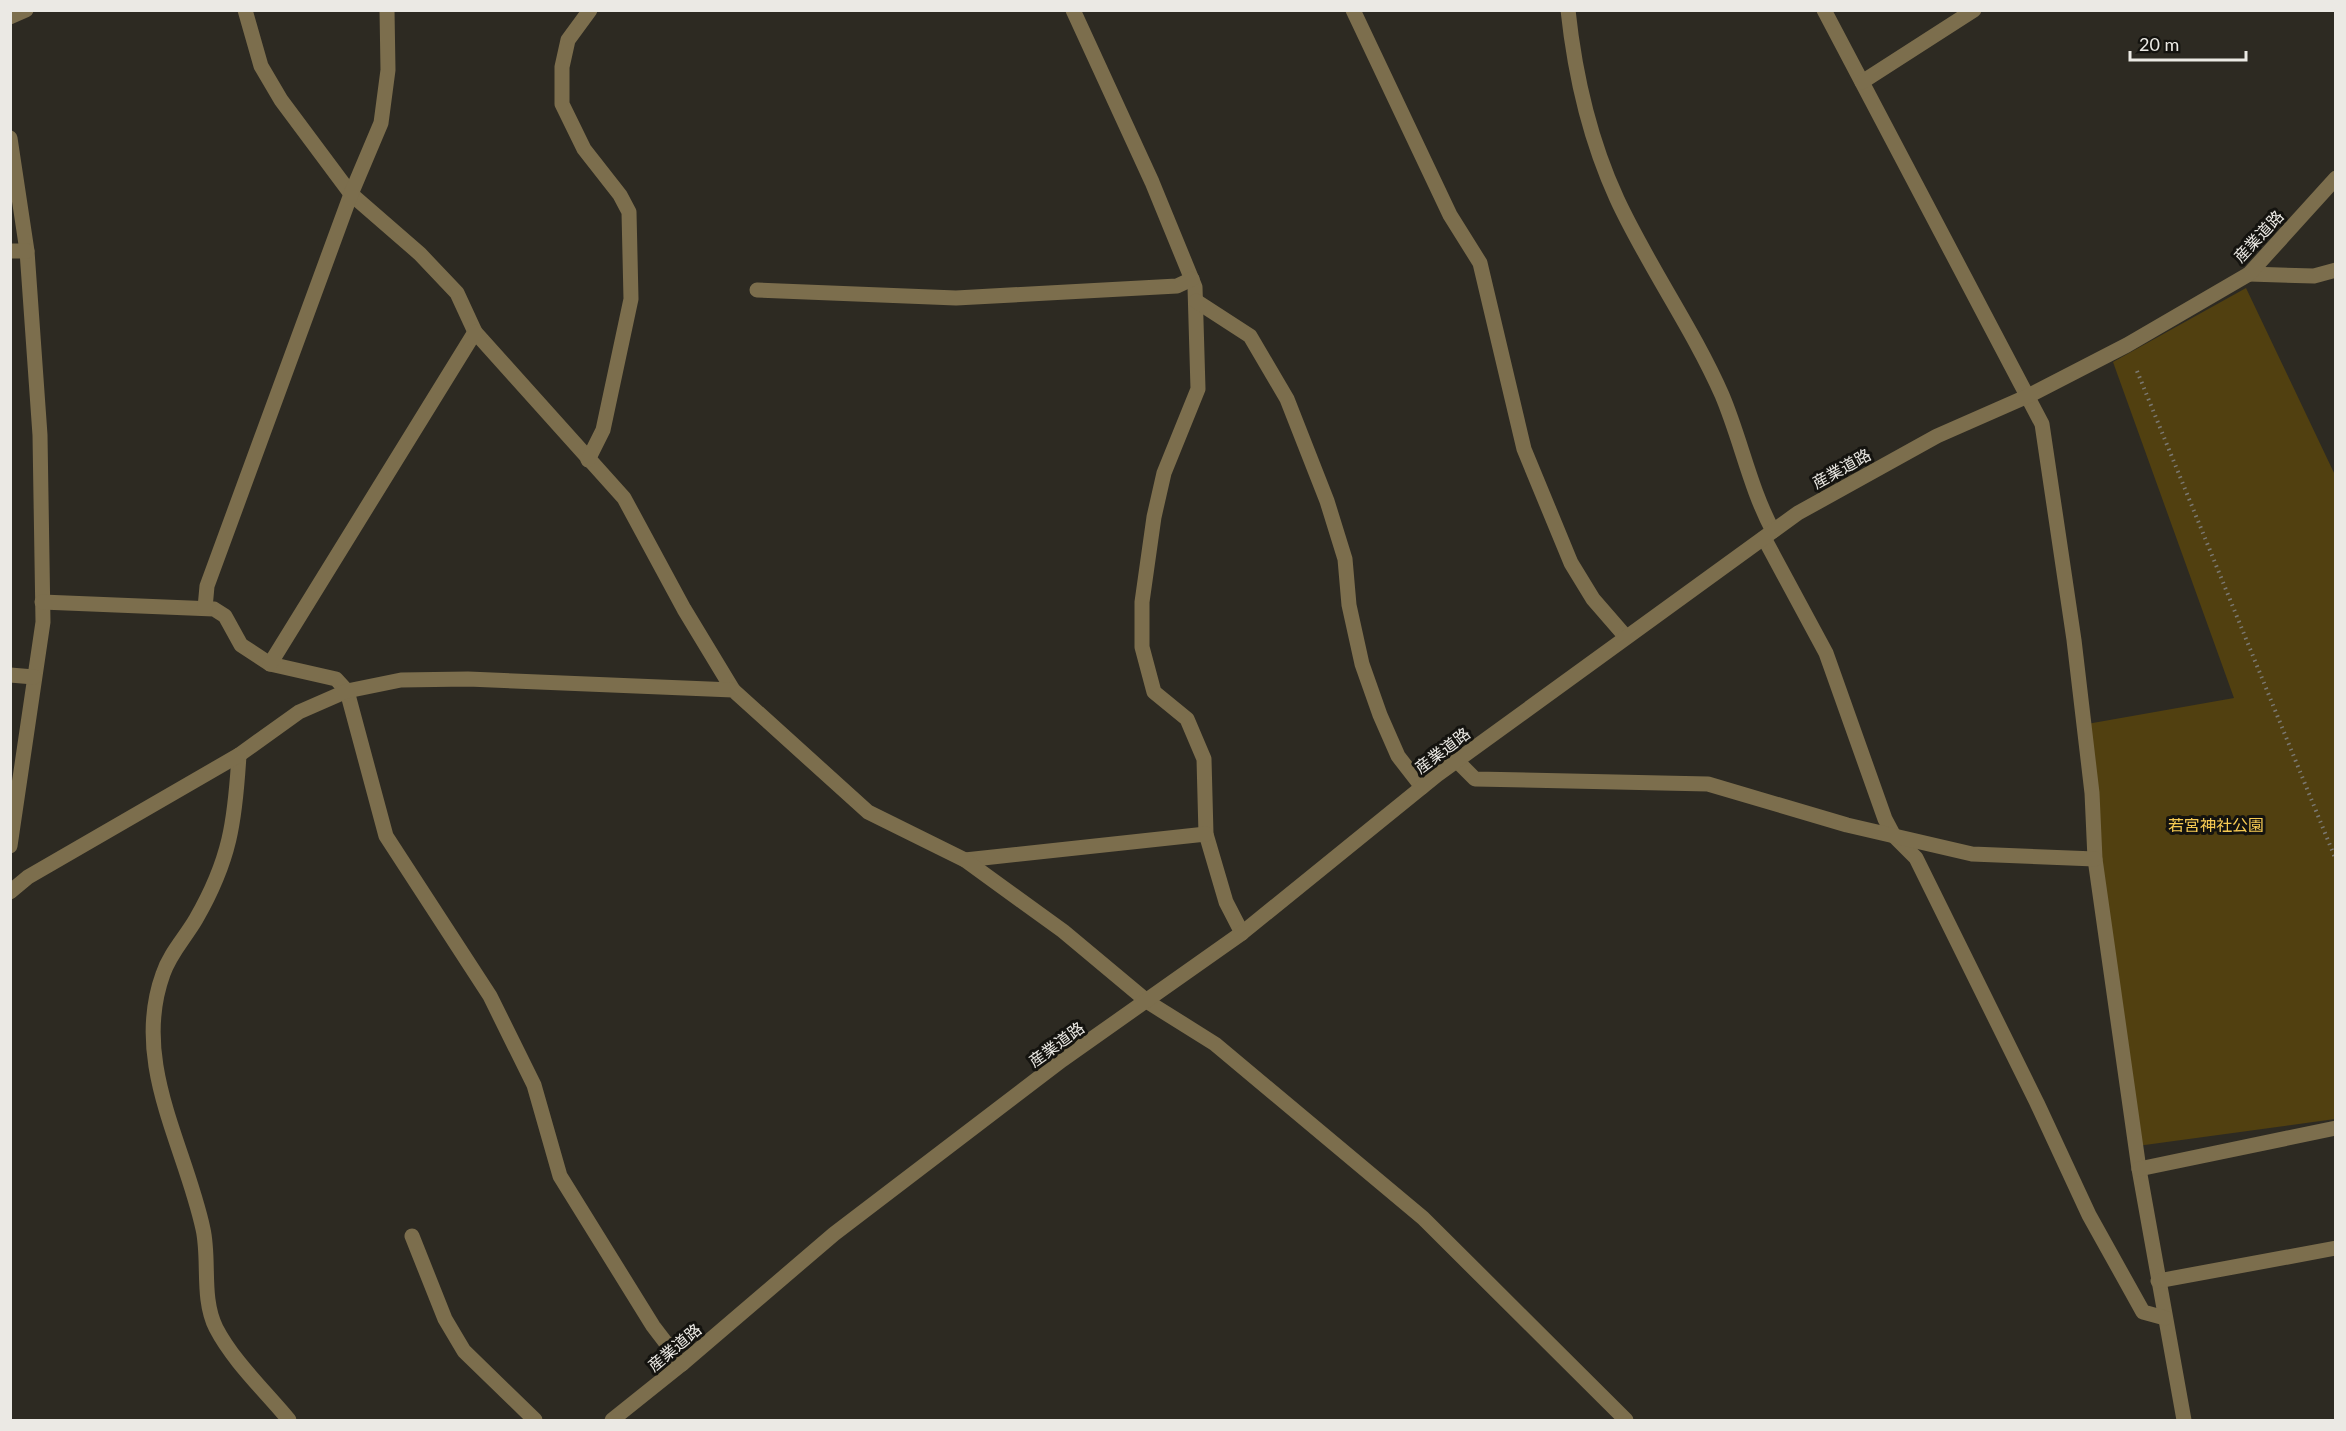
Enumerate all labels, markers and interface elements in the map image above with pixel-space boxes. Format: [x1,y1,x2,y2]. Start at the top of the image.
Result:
scale bar [2130,24,2246,62]
text: 20 m [2139,33,2179,55]
street label: 産業道路 [2229,206,2287,266]
street label: 産業道路 [1808,444,1874,492]
street label: 産業道路 [1411,723,1473,777]
park label: 若宮神社公園 [2168,815,2264,834]
street label: 産業道路 [1025,1018,1087,1070]
street label: 産業道路 [643,1319,705,1375]

